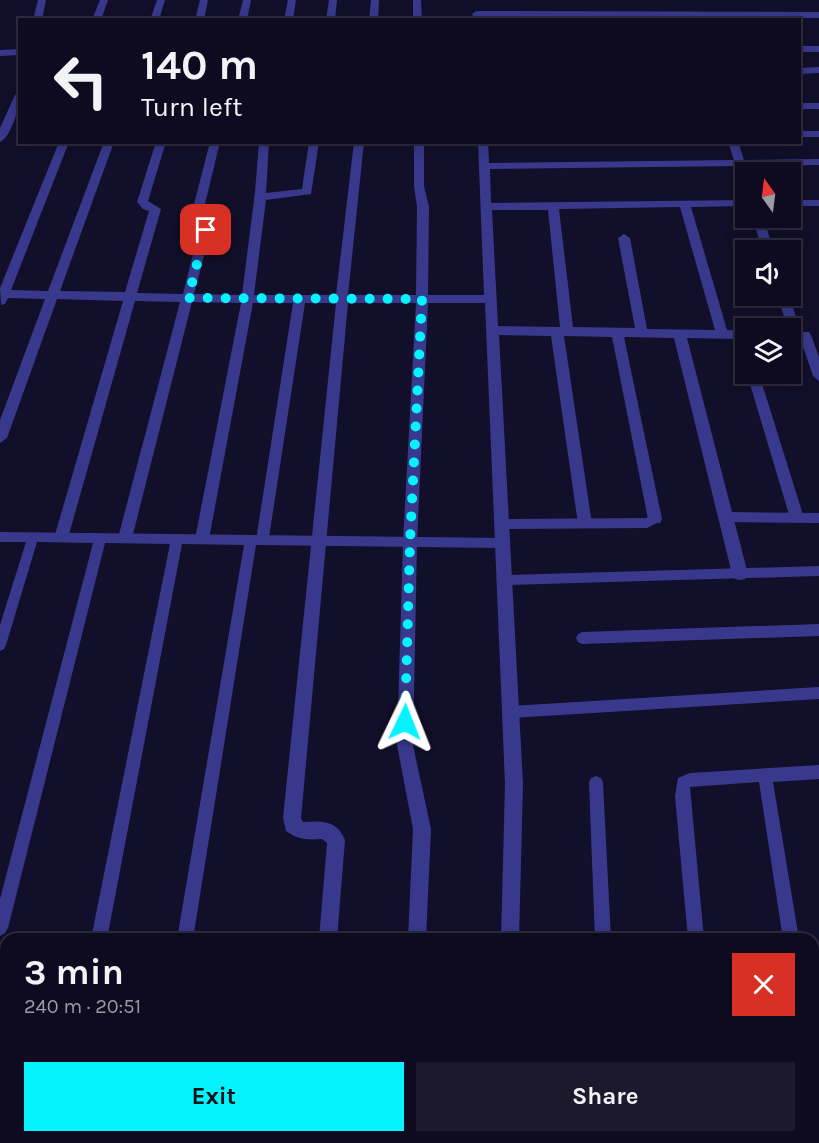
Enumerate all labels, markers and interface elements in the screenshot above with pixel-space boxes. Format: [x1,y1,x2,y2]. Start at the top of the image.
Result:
text: 140 m [141,40,258,90]
icon: left [42,42,120,120]
text: Turn left [141,91,242,123]
north arrow [735,162,801,228]
map controls [735,162,801,384]
pin [180,204,231,255]
icon: arrive [189,213,222,246]
button: sound [735,240,801,306]
button: layers [735,318,801,384]
position arrow [373,690,437,754]
text: 3 min [24,951,124,993]
button: close [732,953,795,1016]
text: 240 m · 20:51 [24,995,141,1018]
button: Exit [24,1062,404,1131]
button: Share [416,1062,795,1131]

